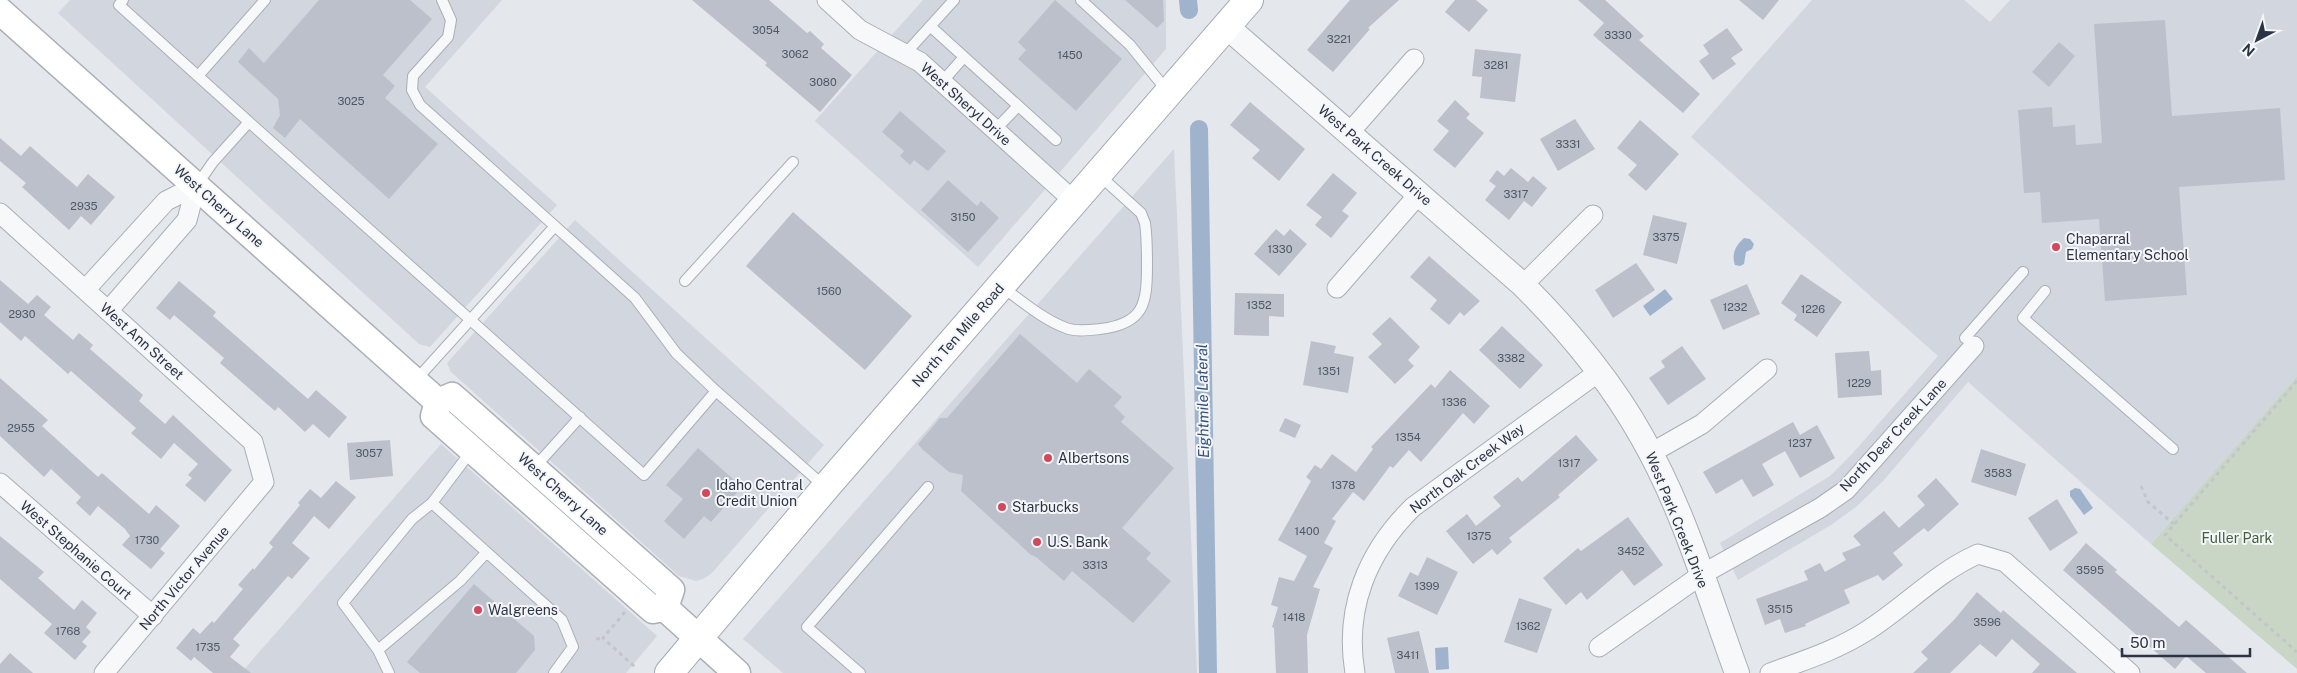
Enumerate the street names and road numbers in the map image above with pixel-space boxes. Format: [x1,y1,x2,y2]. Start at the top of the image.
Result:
street label: West Sheryl Drive [918,59,1015,149]
street label: West Park Creek Drive [1315,101,1435,209]
street label: West Cherry Lane [171,161,267,251]
street label: North Ten Mile Road [909,280,1007,390]
street label: West Ann Street [97,299,187,383]
street label: North Deer Creek Lane [1836,375,1950,495]
street label: North Oak Creek Way [1407,419,1528,516]
street label: West Cherry Lane [515,449,611,539]
street label: West Park Creek Drive [1642,450,1712,590]
street label: West Stephanie Court [17,497,135,603]
street label: North Victor Avenue [136,523,232,633]

